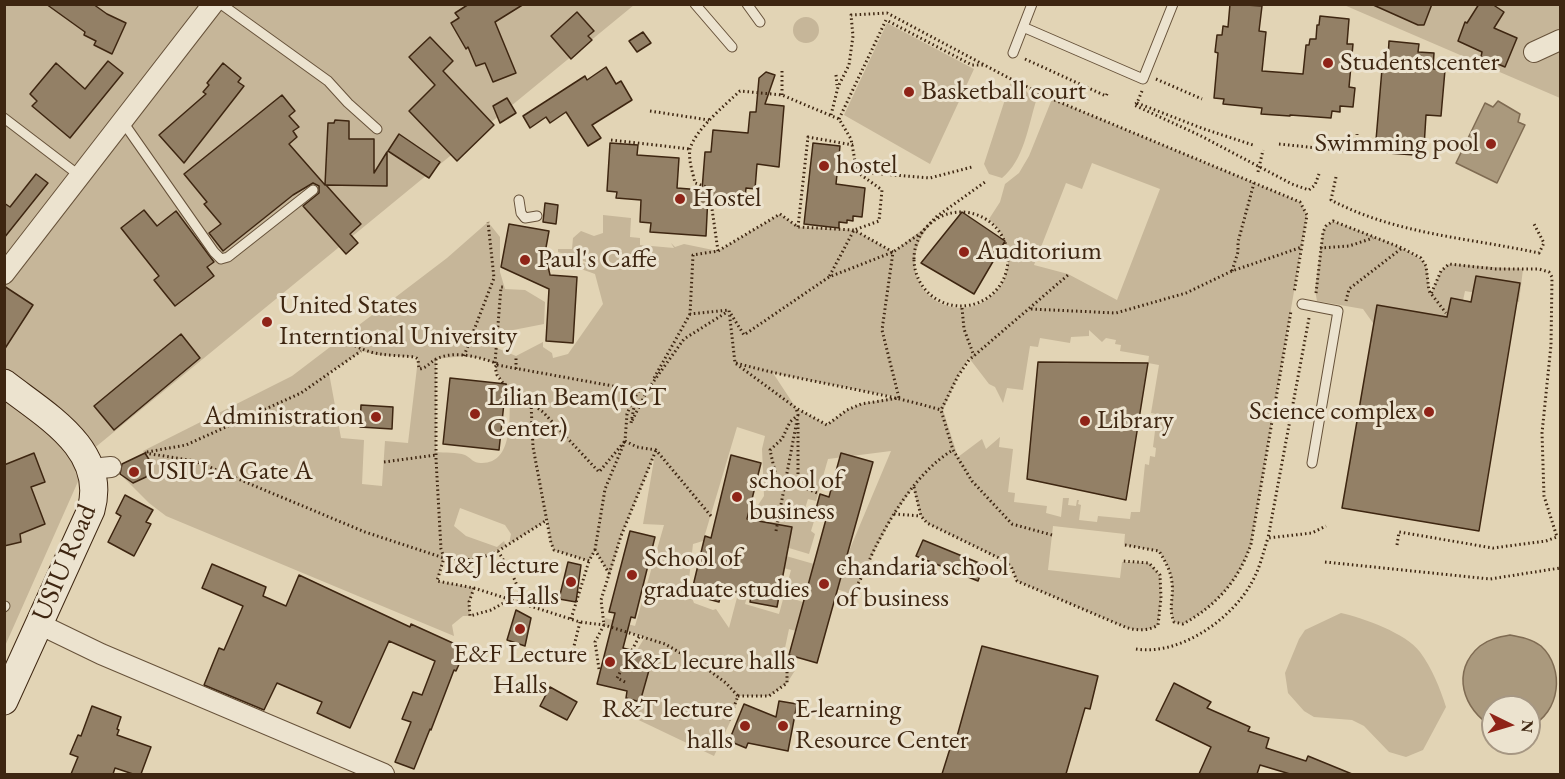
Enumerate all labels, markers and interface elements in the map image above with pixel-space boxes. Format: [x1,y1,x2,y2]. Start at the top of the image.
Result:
place label: Students center [1340,47,1500,79]
marker: Students center [1321,56,1335,70]
place label: Basketball court [921,76,1086,108]
marker: Basketball court [902,85,916,99]
place label: Swimming pool [1314,128,1479,160]
marker: Swimming pool [1484,137,1498,151]
place label: hostel [836,150,897,182]
marker: hostel [817,159,831,173]
place label: Hostel [692,183,761,215]
marker: Hostel [673,192,687,206]
place label: Auditorium [976,236,1102,268]
place label: Paul's Caffe [537,244,657,276]
marker: Auditorium [957,245,971,259]
marker: Paul's Caffe [518,253,532,267]
place label: United States Interntional University [279,290,517,353]
marker: United States Interntional University [260,315,274,329]
place label: Lilian Beam(ICT Center) [487,382,666,445]
place label: Science complex [1249,396,1417,428]
place label: Administration [203,401,364,433]
place label: Library [1097,405,1174,437]
marker: Science complex [1422,405,1436,419]
marker: Lilian Beam(ICT Center) [468,407,482,421]
marker: Administration [369,410,383,424]
marker: Library [1078,414,1092,428]
place label: USIU-A Gate A [146,456,313,488]
marker: USIU-A Gate A [127,465,141,479]
place label: school of business [749,465,843,528]
marker: school of business [730,490,744,504]
street label: USIU Road [26,500,104,626]
place label: School of graduate studies [644,543,810,606]
place label: I&J lecture Halls [445,550,559,613]
place label: chandaria school of business [836,552,1009,615]
marker: School of graduate studies [625,568,639,582]
marker: I&J lecture Halls [564,575,578,589]
marker: chandaria school of business [817,577,831,591]
marker: E&F Lecture Halls [513,622,527,636]
place label: E&F Lecture Halls [453,639,587,702]
place label: K&L lecure halls [622,646,795,678]
marker: K&L lecure halls [603,655,617,669]
place label: R&T lecture halls [602,694,733,757]
place label: E-learning Resource Center [795,694,968,757]
north arrow [1481,695,1541,755]
marker: R&T lecture halls [738,719,752,733]
marker: E-learning Resource Center [776,719,790,733]
text: N [1516,719,1538,734]

